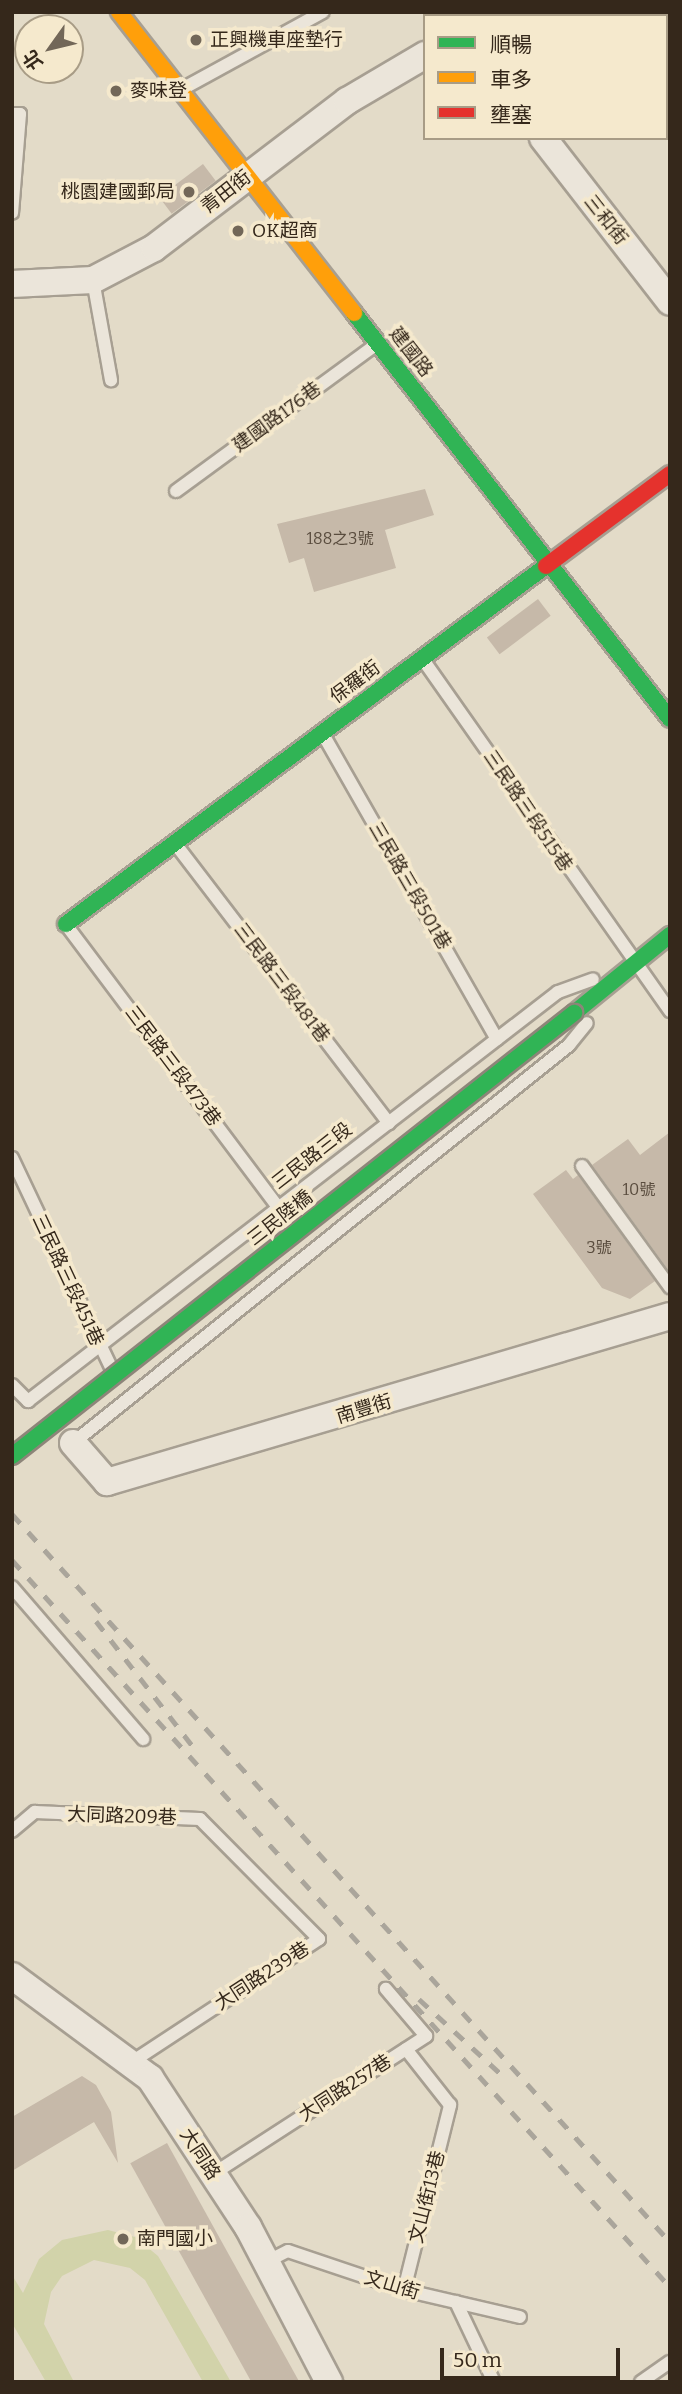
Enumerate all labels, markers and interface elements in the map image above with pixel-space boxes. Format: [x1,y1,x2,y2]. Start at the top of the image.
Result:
north arrow [14,14,84,84]
legend [423,14,668,140]
place label: 正興機車座墊行 [210,29,343,51]
marker: 正興機車座墊行 [188,32,204,48]
text: 順暢 [490,32,532,58]
text: 北 [18,46,48,74]
text: 車多 [490,67,532,93]
place label: 麥味登 [130,80,187,102]
marker: 麥味登 [108,83,124,99]
text: 壅塞 [490,102,532,128]
street label: 青田街 [197,165,255,219]
place label: 桃園建國郵局 [61,181,175,203]
marker: 桃園建國郵局 [181,184,197,200]
street label: 三和街 [579,191,633,249]
place label: OK超商 [252,220,318,242]
marker: OK超商 [230,223,246,239]
street label: 建國路 [384,323,438,381]
street label: 建國路176巷 [228,377,326,457]
house number: 188之3號 [307,529,373,549]
street label: 保羅街 [325,656,385,708]
street label: 三民路三段515巷 [479,746,577,876]
street label: 三民路三段501巷 [364,818,456,954]
street label: 三民路三段481巷 [229,919,335,1047]
street label: 三民路三段473巷 [120,1001,226,1131]
street label: 三民路三段 [268,1118,356,1194]
house number: 10號 [623,1180,655,1200]
street label: 三民陸橋 [243,1186,317,1250]
street label: 三民路三段451巷 [28,1211,108,1349]
house number: 3號 [586,1238,612,1258]
street label: 南豐街 [333,1390,395,1428]
street label: 大同路209巷 [67,1803,177,1829]
street label: 大同路239巷 [210,1937,314,2015]
street label: 大同路257巷 [294,2050,396,2126]
street label: 大同路 [175,2124,225,2184]
street label: 文山街13巷 [405,2148,449,2246]
place label: 南門國小 [137,2228,213,2250]
marker: 南門國小 [115,2231,131,2247]
street label: 文山街 [361,2266,423,2304]
scale bar [444,2334,624,2378]
text: 50 m [453,2347,502,2373]

